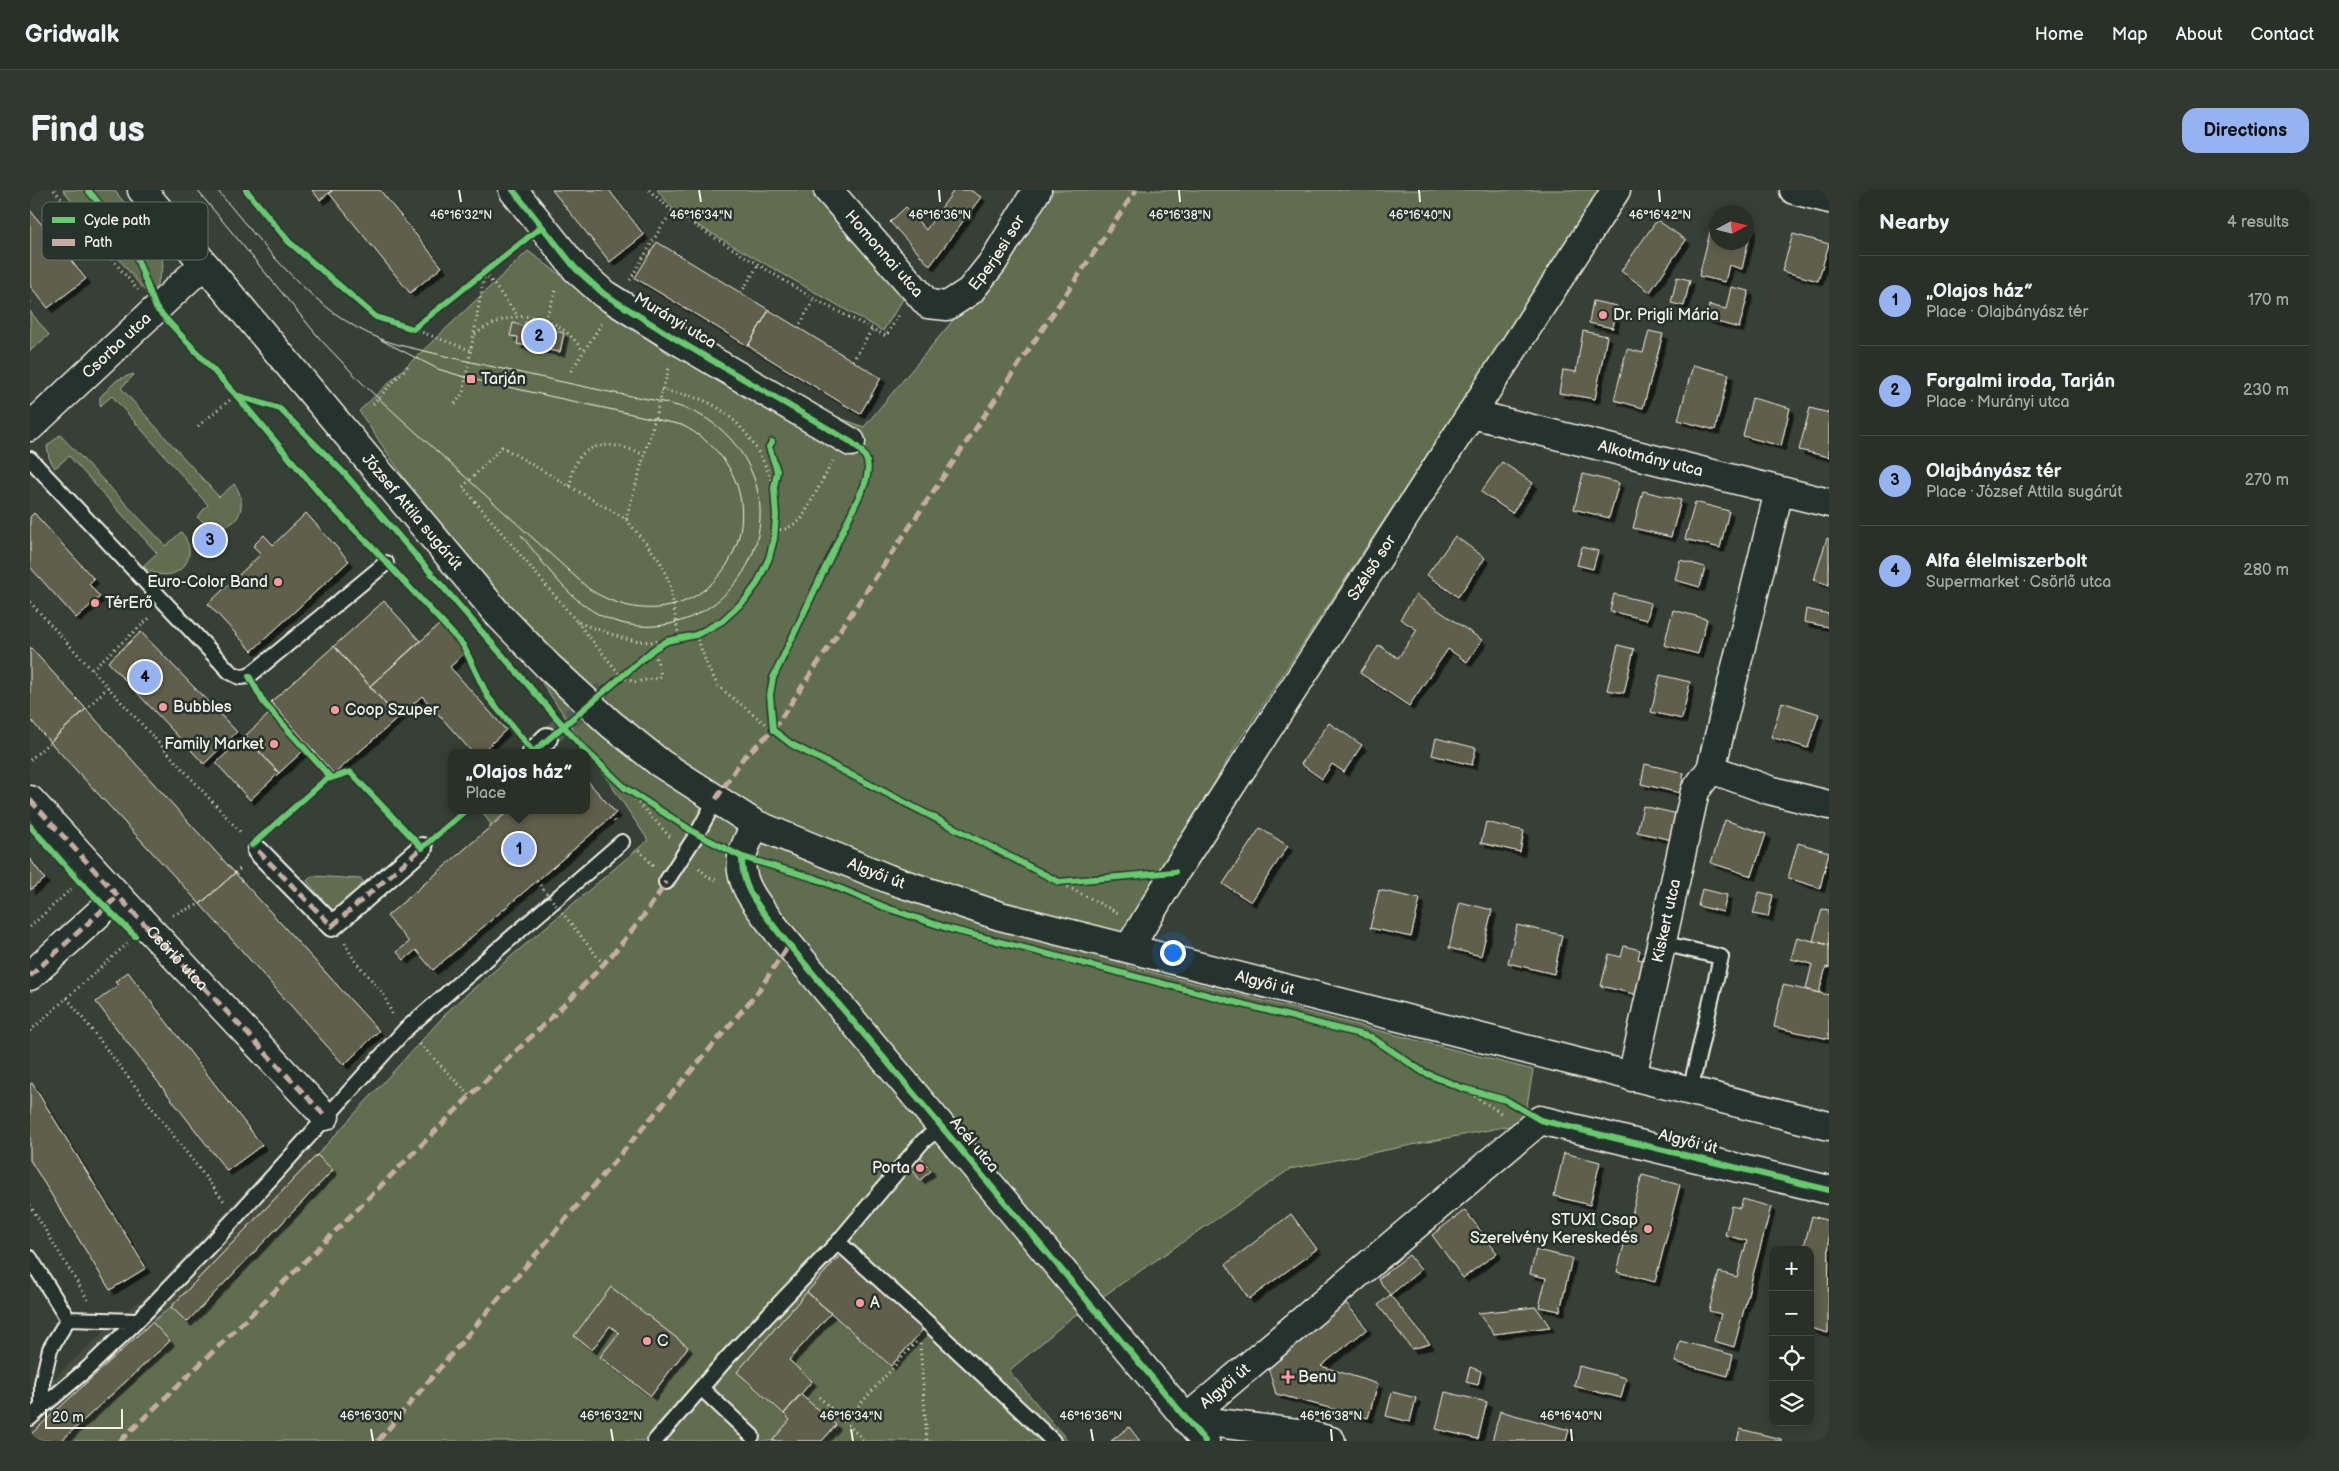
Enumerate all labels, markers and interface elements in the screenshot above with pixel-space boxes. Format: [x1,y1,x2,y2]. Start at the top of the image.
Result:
text: Gridwalk [25,20,119,49]
text: Home [2035,24,2084,45]
text: Map [2112,24,2148,45]
text: About [2176,24,2223,45]
text: Contact [2251,24,2314,45]
button: Directions [2182,108,2309,153]
text: Find us [30,109,145,152]
legend [42,202,208,260]
north arrow [1709,205,1754,250]
street label: Homonnai utca [841,207,927,301]
text: 46°16'32"N [430,208,492,223]
text: 46°16'34"N [670,208,732,223]
text: 46°16'36"N [909,208,971,223]
text: 46°16'38"N [1149,208,1211,223]
text: 46°16'40"N [1389,208,1451,223]
text: 46°16'42"N [1629,208,1691,223]
text: Nearby [1879,210,1949,235]
street label: Eperjesi sor [965,211,1029,294]
text: Cycle path [84,212,151,229]
text: 4 results [2227,213,2289,232]
text: Path [84,234,112,251]
text: „Olajos ház” [1926,280,2033,303]
street label: Murányi utca [630,289,720,353]
text: 1 [1892,291,1898,310]
text: 170 m [2248,291,2289,310]
text: Place · Olajbányász tér [1926,303,2088,322]
place label: Dr. Prigli Mária [1613,306,1719,325]
street label: Csorba utca [78,309,155,383]
marker: Dr. Prigli Mária [1597,309,1609,321]
pin: 2 [523,317,555,355]
place label: Tarján [481,370,526,389]
text: Forgalmi iroda, Tarján [1926,370,2115,393]
marker: Tarján [465,373,477,385]
text: 2 [1890,381,1900,400]
text: 230 m [2243,381,2289,400]
text: Place · Murányi utca [1926,393,2069,412]
street label: Alkotmány utca [1596,436,1705,481]
street label: József Attila sugárút [358,450,466,574]
text: Olajbányász tér [1926,460,2061,483]
text: 3 [1890,471,1900,490]
text: 270 m [2245,471,2289,490]
text: Place · József Attila sugárút [1926,483,2122,502]
pin: 3 [194,521,226,559]
street label: Szélső sor [1344,531,1400,604]
text: Alfa élelmiszerbolt [1926,550,2087,573]
text: 4 [1890,561,1900,580]
text: 280 m [2243,561,2289,580]
place label: Euro-Color Band [147,573,268,592]
text: Supermarket · Csörlő utca [1926,573,2111,592]
marker: Euro-Color Band [272,576,284,588]
place label: TérErő [105,594,153,613]
marker: TérErő [89,597,101,609]
pin: 4 [129,658,161,696]
place label: Bubbles [173,698,232,717]
marker: Bubbles [157,701,169,713]
place label: Coop Szuper [345,701,439,720]
marker: Coop Szuper [329,704,341,716]
place label: Family Market [164,735,264,754]
marker: Family Market [268,738,280,750]
popup [448,749,590,814]
text: „Olajos ház” [466,761,572,784]
text: Place [466,784,506,803]
pin: 1 [503,830,535,868]
street label: Algyői út [845,854,907,893]
street label: Kiskert utca [1648,877,1685,964]
street label: Csörlő utca [142,922,212,995]
your location [1160,940,1186,966]
street label: Algyői út [1233,967,1296,1000]
street label: Acél utca [945,1113,1003,1177]
street label: Algyői út [1657,1126,1719,1158]
place label: Porta [872,1159,910,1178]
marker: Porta [914,1162,926,1174]
place label: STUXI Csap Szerelvény Kereskedés [1470,1211,1638,1248]
marker: STUXI Csap Szerelvény Kereskedés [1642,1223,1654,1235]
map controls [1769,1246,1814,1426]
button: + [1769,1246,1814,1291]
button: − [1769,1291,1814,1336]
place label: A [870,1294,880,1313]
marker: A [854,1297,866,1309]
place label: C [657,1332,668,1351]
marker: C [641,1335,653,1347]
button: locate [1769,1336,1814,1381]
street label: Algyői út [1196,1359,1254,1413]
place label: Benu [1298,1368,1336,1387]
marker: Benu [1282,1371,1294,1383]
button: layers [1769,1381,1814,1426]
scale bar [45,1406,122,1429]
text: 20 m [52,1409,84,1426]
text: 46°16'30"N [340,1409,402,1424]
text: 46°16'32"N [580,1409,642,1424]
text: 46°16'34"N [820,1409,882,1424]
text: 46°16'36"N [1060,1409,1122,1424]
text: 46°16'38"N [1300,1409,1362,1424]
text: 46°16'40"N [1540,1409,1602,1424]

